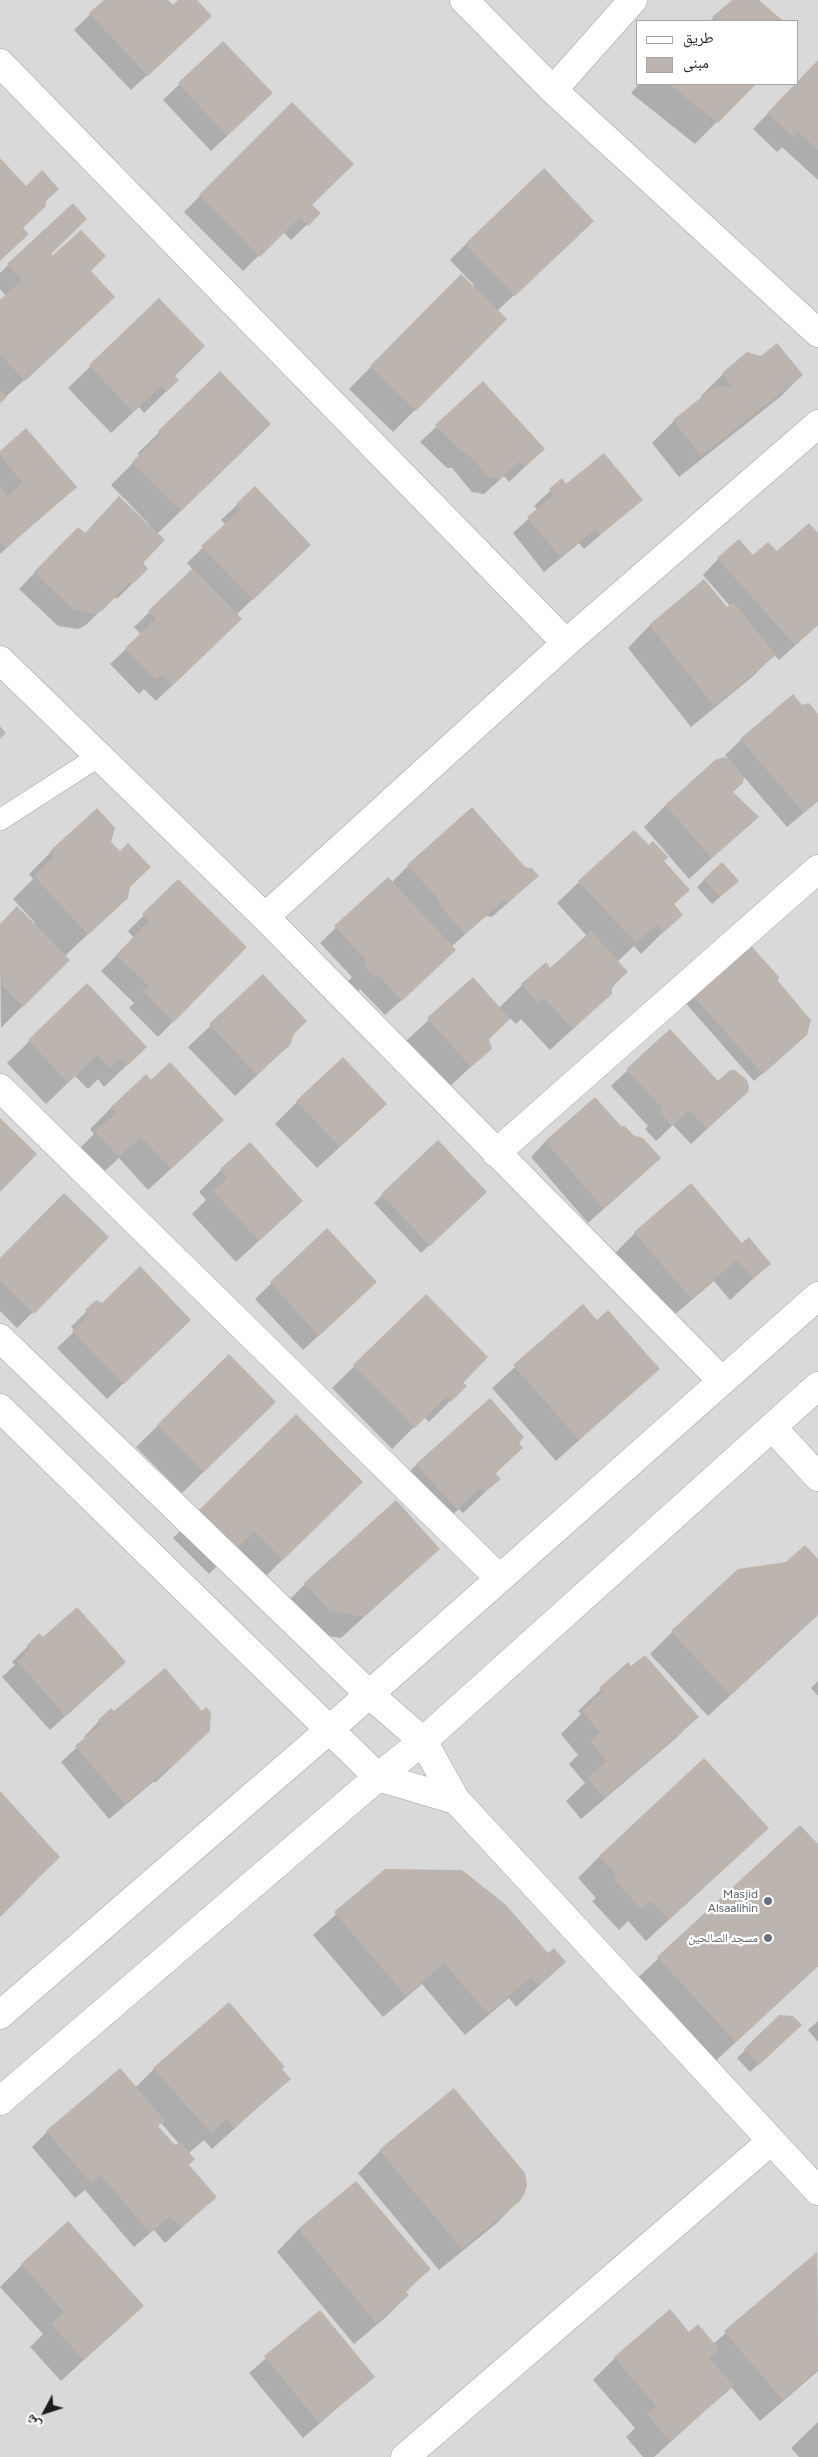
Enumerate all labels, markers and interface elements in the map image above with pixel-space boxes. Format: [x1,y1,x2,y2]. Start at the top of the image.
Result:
legend [636,20,798,85]
text: طريق [683,29,714,47]
text: مبنى [683,54,709,72]
place label: Masjid Alsaalihin [708,1887,758,1915]
marker: Masjid Alsaalihin [762,1895,774,1907]
place label: مسجد الصالحين [688,1931,758,1945]
marker: مسجد الصالحين [762,1932,774,1944]
north arrow [20,2387,70,2437]
text: ش [22,2411,44,2433]

